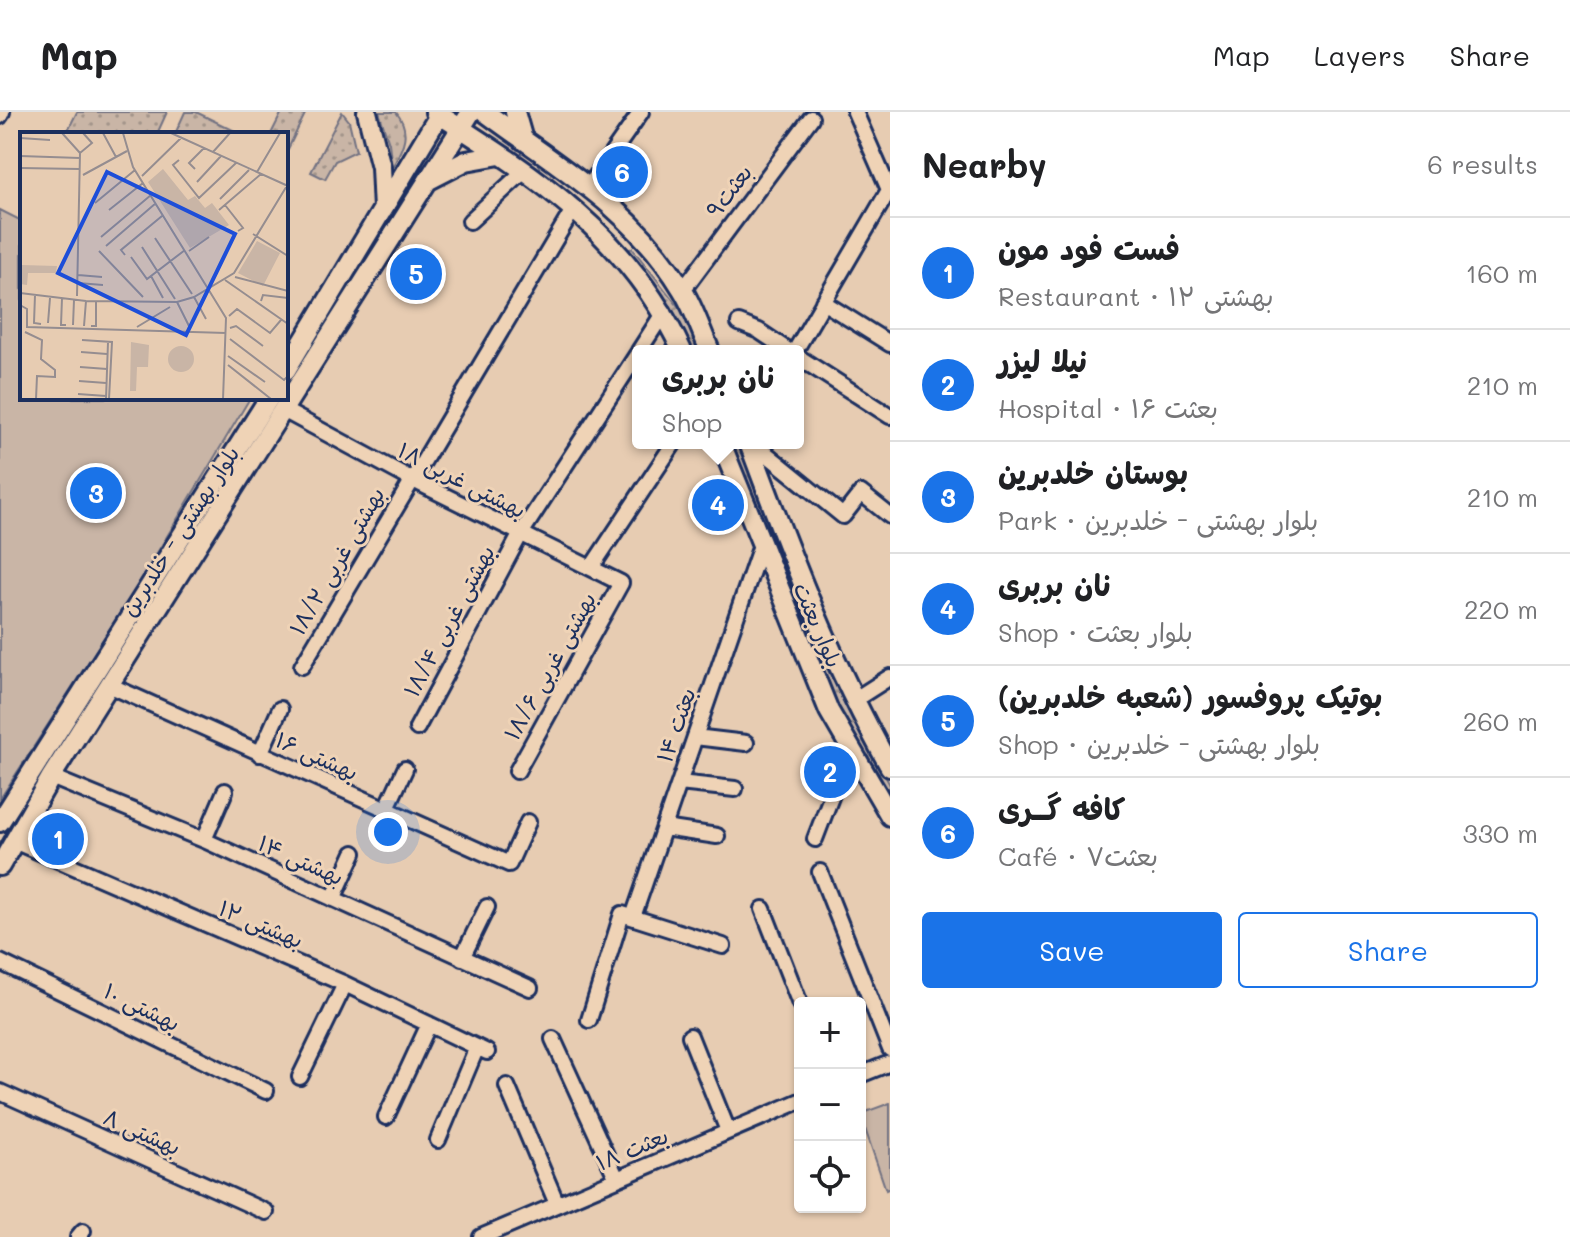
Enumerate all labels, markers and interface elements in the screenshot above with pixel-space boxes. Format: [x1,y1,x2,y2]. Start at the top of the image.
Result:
text: Map [40,30,118,80]
text: Map [1213,37,1270,73]
text: Layers [1314,37,1406,73]
text: Share [1450,37,1530,73]
inset map [20,132,288,400]
pin: 6 [596,142,648,202]
text: Nearby [922,142,1047,187]
text: 6 results [1427,147,1538,181]
street label: بعثت۹ [699,158,758,223]
text: فست فود مون [998,228,1180,268]
pin: 5 [390,244,442,304]
text: 1 [942,256,954,290]
text: 160 m [1466,256,1538,290]
text: Restaurant · ۱۲ بهشتی [998,279,1274,313]
text: نیلا لیزر [998,340,1087,380]
popup [632,345,804,449]
text: نان بربری [662,356,774,396]
text: 2 [941,368,955,402]
text: 210 m [1467,368,1538,402]
text: Hospital · بعثت ۱۶ [998,391,1218,425]
text: Shop [662,405,722,439]
street label: بهشتی غربی ۱۸ [393,435,531,525]
street label: بلوار بهشتی - خلدبرین [114,440,246,622]
text: بوستان خلدبرین [998,452,1188,492]
pin: 3 [70,463,122,523]
pin: 4 [692,475,744,535]
text: 3 [940,480,956,514]
text: 210 m [1467,480,1538,514]
street label: بهشتی غربی ۱۸/۲ [282,482,392,640]
text: Park · بلوار بهشتی - خلدبرین [998,503,1318,537]
street label: بهشتی غربی ۱۸/۴ [396,540,502,702]
text: نان بربری [998,564,1111,604]
street label: بلوار بعثت [788,578,849,672]
street label: بهشتی غربی ۱۸/۶ [497,587,603,745]
text: 4 [940,592,956,626]
text: 220 m [1464,592,1538,626]
text: Shop · بلوار بعثت [998,615,1193,649]
text: بوتیک پروفسور (شعبه خلدبرین) [998,676,1382,716]
street label: بعثت ۱۴ [649,684,702,766]
text: 5 [940,704,956,738]
text: 260 m [1463,704,1538,738]
street label: ۱۶ بهشتی [271,725,363,787]
text: Shop · بلوار بهشتی - خلدبرین [998,727,1320,761]
pin: 2 [804,742,856,802]
text: کافه گــری [998,788,1125,828]
pin: 1 [32,809,84,869]
your location [368,812,408,852]
text: 6 [940,816,956,850]
text: 330 m [1462,816,1538,850]
street label: ۱۴ بهشتی [253,828,349,892]
text: Café · بعثت۷ [998,839,1158,873]
street label: ۱۲ بهشتی [214,893,308,955]
button: Save [922,912,1222,988]
button: Share [1238,912,1538,988]
street label: ۱۰ بهشتی [99,976,185,1038]
map controls [794,997,866,1213]
button: + [794,997,866,1069]
button: − [794,1069,866,1141]
street label: ۸ بهشتی [99,1102,185,1162]
street label: بعثت ۱۸ [591,1120,672,1177]
button: locate [794,1141,866,1213]

